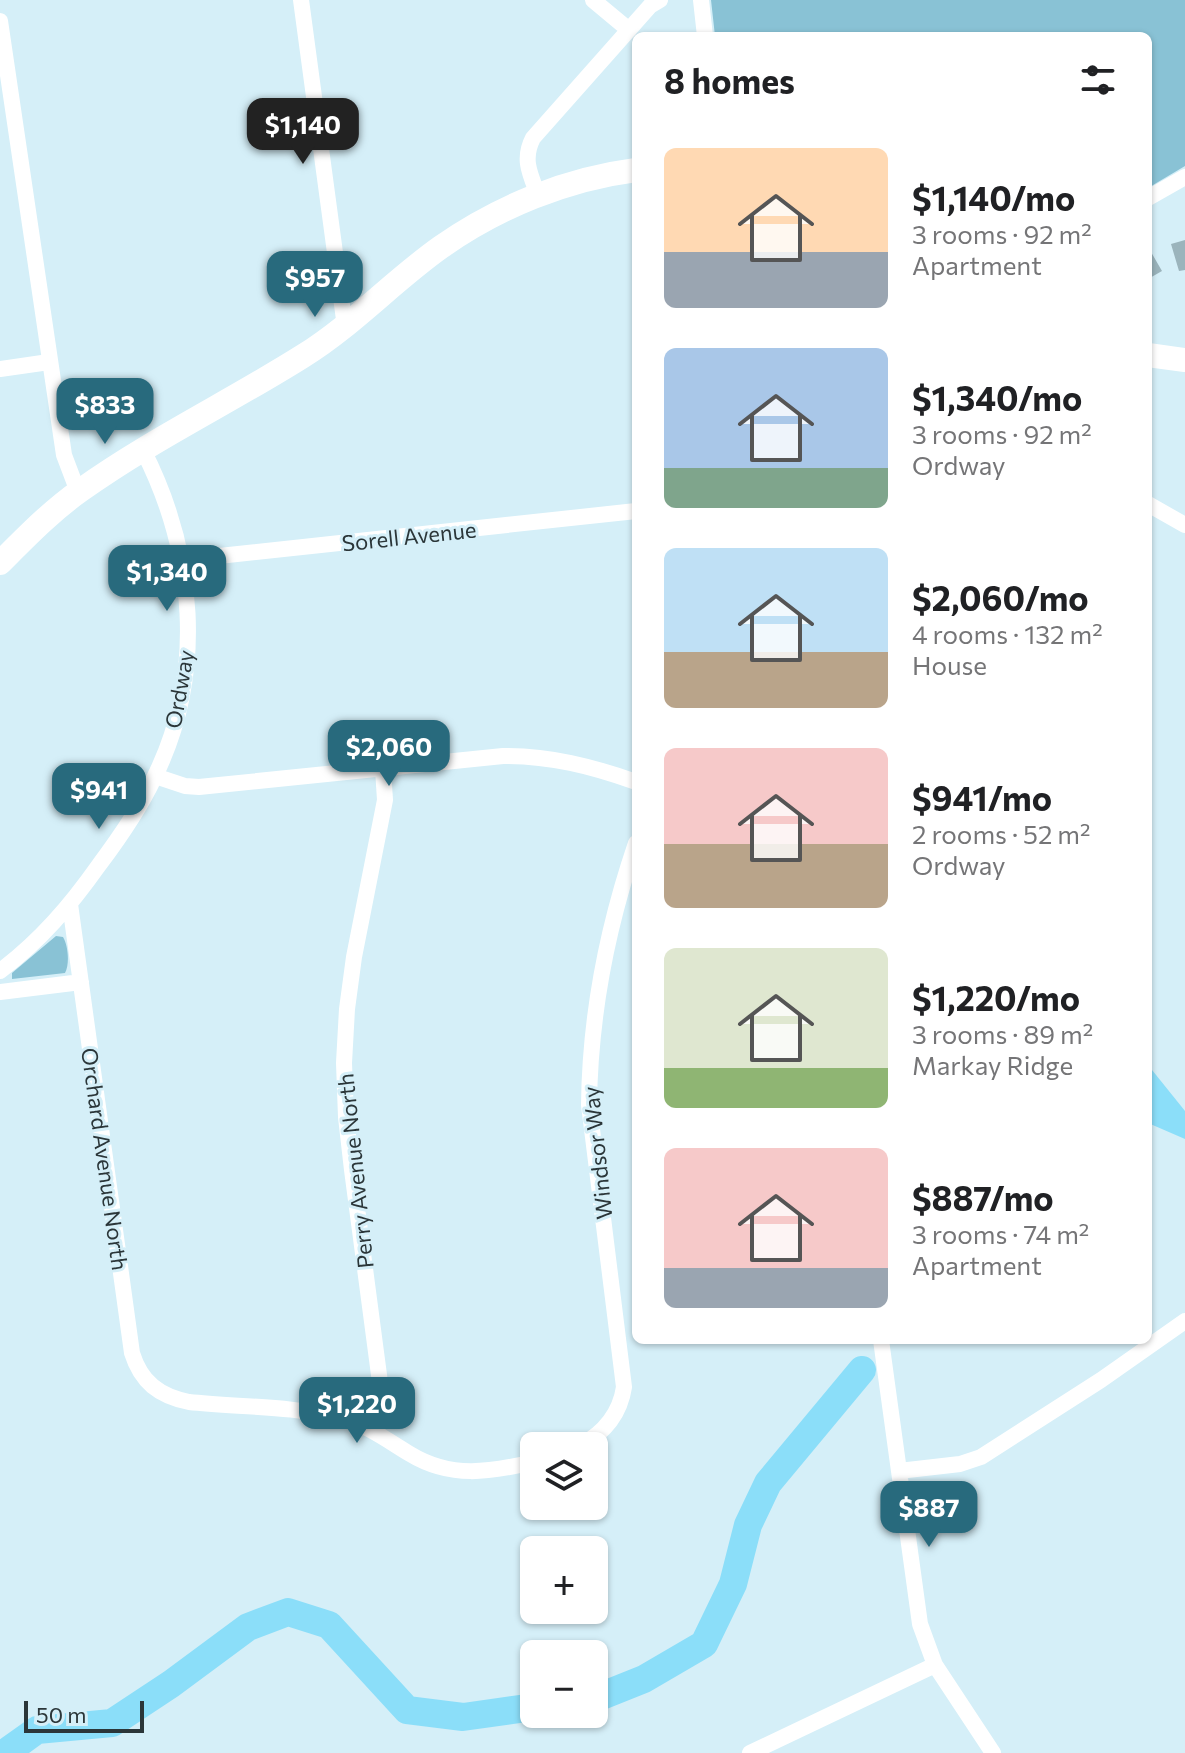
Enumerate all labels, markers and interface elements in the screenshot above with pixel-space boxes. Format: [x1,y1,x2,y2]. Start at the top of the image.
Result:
icon: filters [1076,58,1120,102]
text: 8 homes [664,59,795,101]
pin: $1,140 [238,98,368,166]
text: $1,140 [265,108,341,139]
text: $1,140/mo [912,176,1075,218]
icon: home [728,180,824,276]
text: 3 rooms · 92 m² [912,218,1092,249]
text: Apartment [912,249,1042,280]
pin: $957 [268,251,362,319]
text: $957 [285,261,345,292]
text: $1,340/mo [912,376,1082,418]
pin: $833 [58,378,152,446]
icon: home [728,380,824,476]
text: $833 [75,388,136,419]
text: 3 rooms · 92 m² [912,418,1092,449]
text: Ordway [912,449,1006,480]
street label: Sorell Avenue [341,516,477,556]
pin: $1,340 [102,545,232,613]
text: $1,340 [126,555,208,586]
text: $2,060/mo [912,576,1089,618]
icon: home [728,580,824,676]
text: 4 rooms · 132 m² [912,618,1103,649]
street label: Ordway [159,648,199,730]
text: House [912,649,987,680]
pin: $2,060 [324,720,454,788]
text: $2,060 [346,730,432,761]
pin: $941 [52,763,146,831]
text: $941 [70,773,128,804]
text: $941/mo [912,776,1052,818]
icon: home [728,780,824,876]
text: 2 rooms · 52 m² [912,818,1090,849]
text: Ordway [912,849,1006,880]
text: $1,220/mo [912,976,1080,1018]
icon: home [728,980,824,1076]
text: 3 rooms · 89 m² [912,1018,1093,1049]
street label: Orchard Avenue North [76,1046,134,1272]
text: Markay Ridge [912,1049,1073,1080]
street label: Perry Avenue North [331,1072,379,1270]
street label: Windsor Way [577,1085,617,1221]
text: $887/mo [912,1176,1054,1218]
icon: home [728,1180,824,1276]
text: 3 rooms · 74 m² [912,1218,1089,1249]
text: Apartment [912,1249,1042,1280]
pin: $1,220 [292,1377,422,1445]
text: $1,220 [317,1387,397,1418]
map controls [520,1432,608,1728]
button: layers [520,1432,608,1520]
pin: $887 [882,1481,976,1549]
text: $887 [898,1491,960,1522]
button: + [520,1536,608,1624]
button: − [520,1640,608,1728]
scale bar [24,1697,144,1733]
text: 50 m [36,1701,86,1728]

